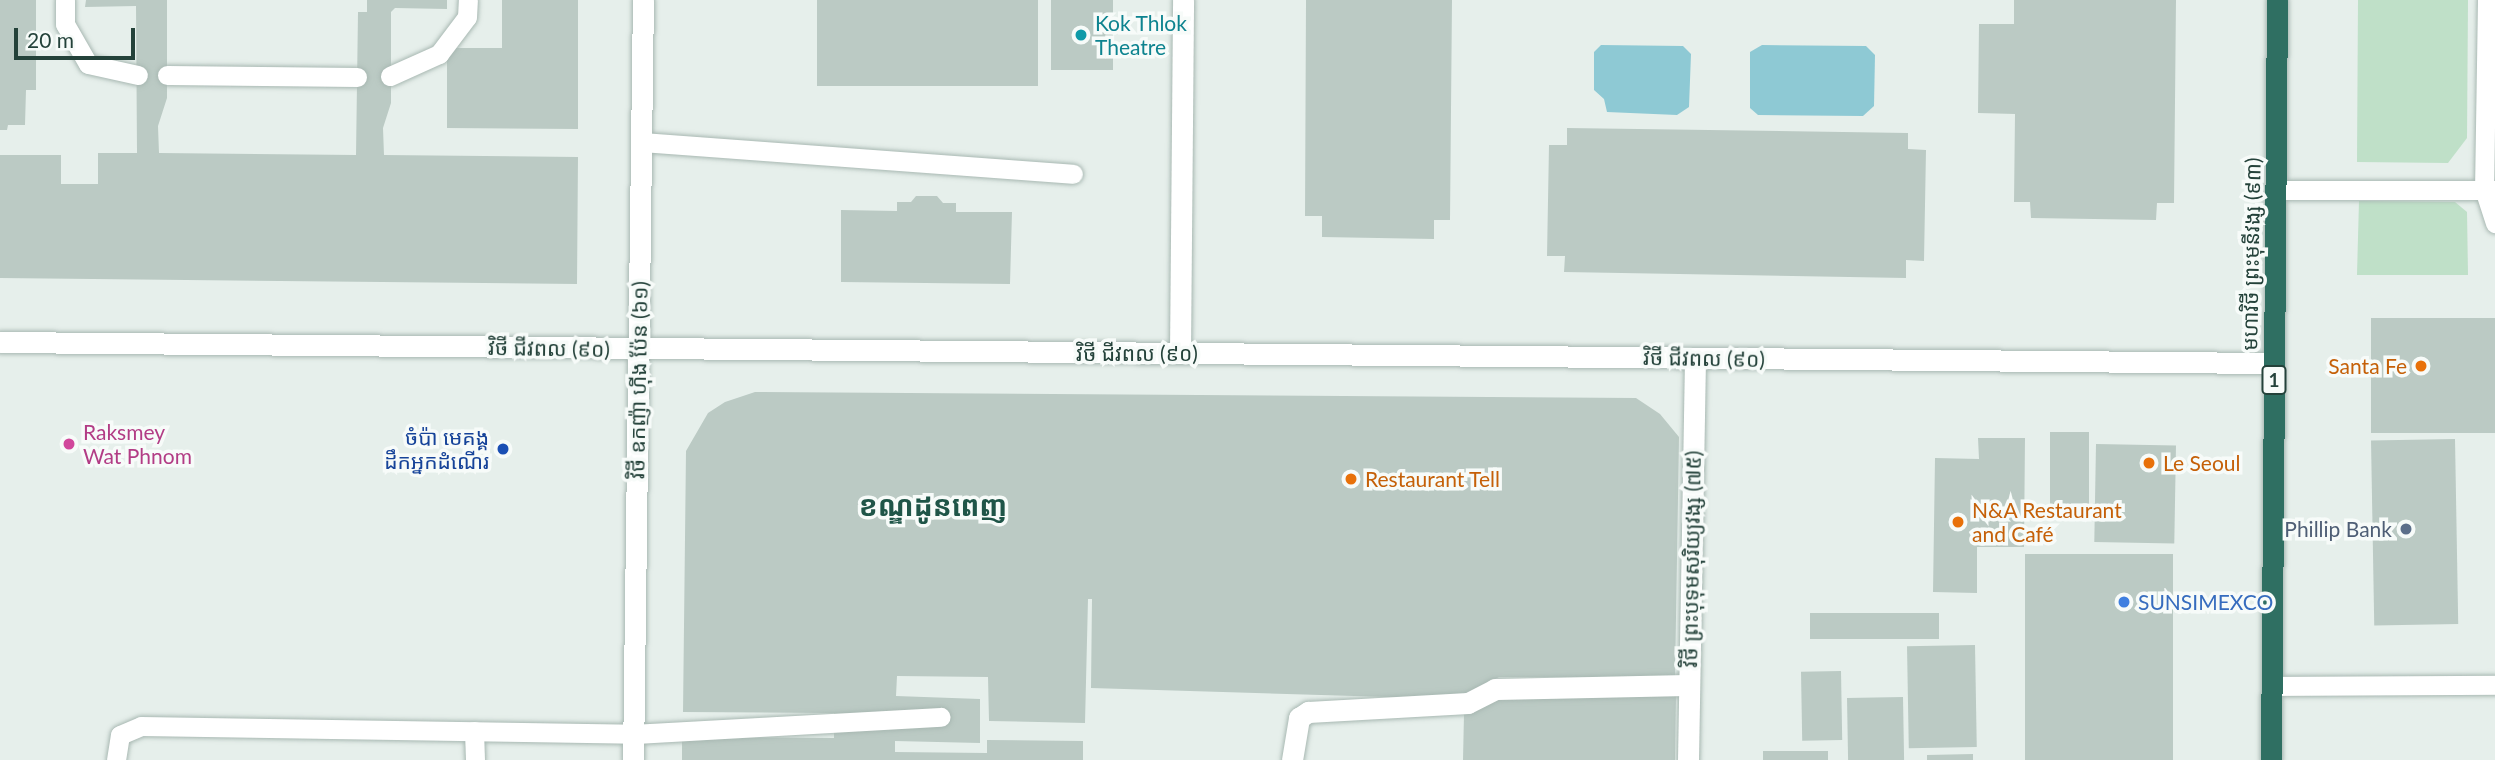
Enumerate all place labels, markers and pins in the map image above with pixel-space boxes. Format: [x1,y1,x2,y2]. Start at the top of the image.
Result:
place label: Kok Thlok Theatre [1095,10,1188,60]
marker: Kok Thlok Theatre [1073,27,1089,43]
place label: Santa Fe [2328,353,2407,379]
marker: Santa Fe [2413,358,2429,374]
place label: Raksmey Wat Phnom [83,419,192,469]
place label: ចំប៉ា មេគង្គ ដឹកអ្នកដំណើរ [384,424,489,474]
marker: Raksmey Wat Phnom [61,436,77,452]
marker: ចំប៉ា មេគង្គ ដឹកអ្នកដំណើរ [495,441,511,457]
place label: Le Seoul [2163,450,2240,476]
marker: Le Seoul [2141,455,2157,471]
place label: Restaurant Tell [1365,466,1501,492]
marker: Restaurant Tell [1343,471,1359,487]
place label: N&A Restaurant and Café [1972,497,2122,547]
marker: N&A Restaurant and Café [1950,514,1966,530]
place label: Phillip Bank [2284,516,2392,542]
marker: Phillip Bank [2398,521,2414,537]
place label: SUNSIMEXCO [2138,589,2273,615]
marker: SUNSIMEXCO [2116,594,2132,610]

